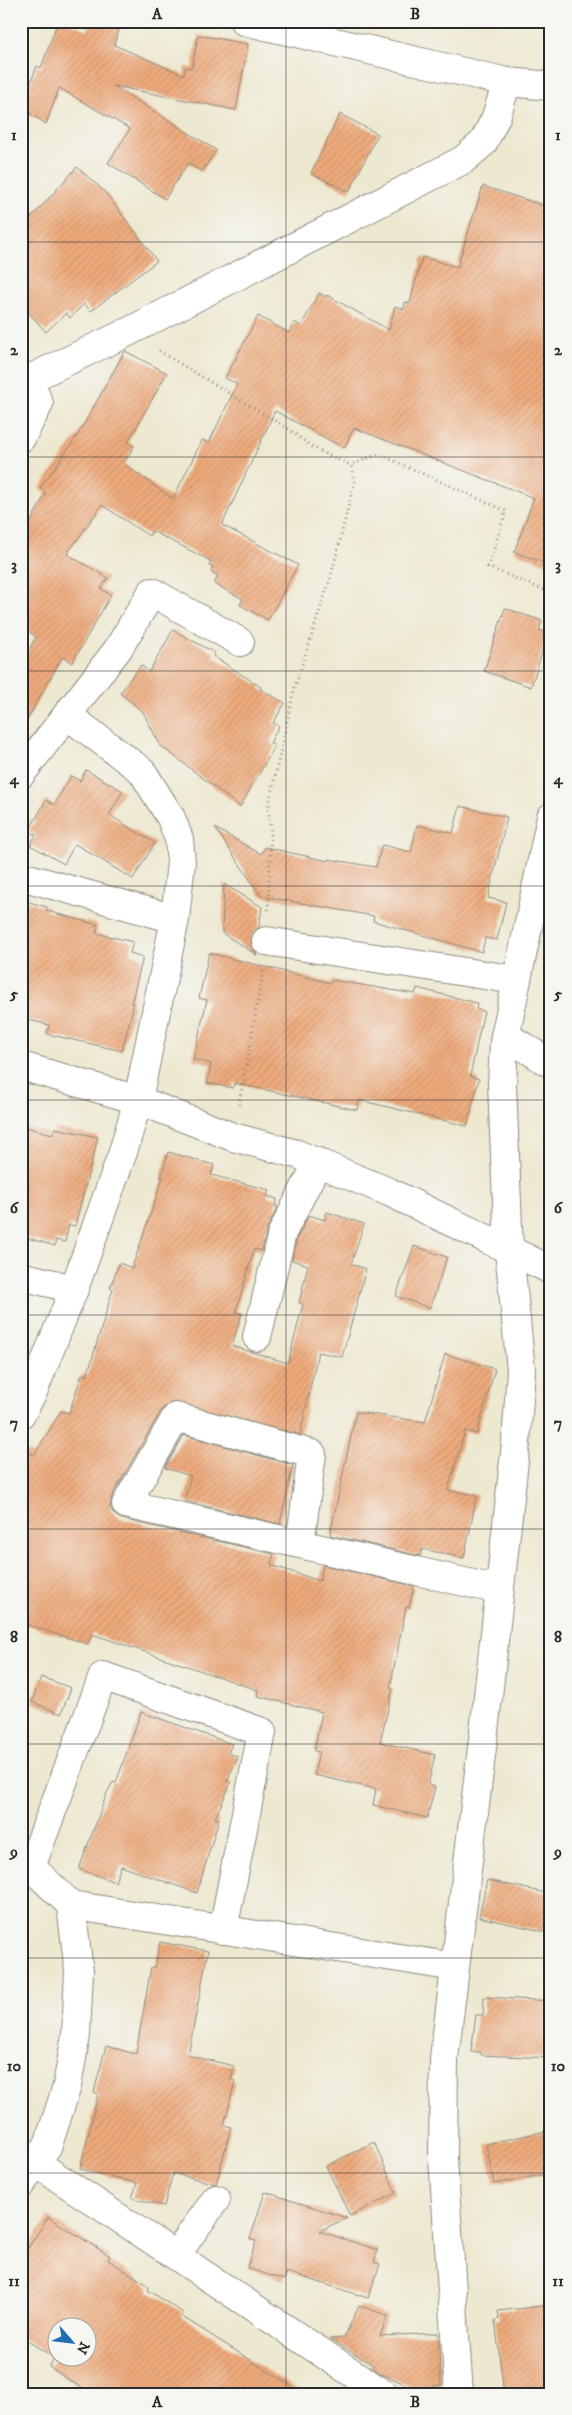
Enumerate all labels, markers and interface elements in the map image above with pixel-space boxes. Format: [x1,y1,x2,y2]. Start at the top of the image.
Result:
text: A [151,4,163,24]
text: B [410,4,420,24]
text: 1 [11,125,17,145]
text: 1 [555,125,561,145]
text: 2 [10,340,19,360]
text: 2 [554,340,563,360]
text: 3 [11,555,17,575]
text: 3 [555,555,561,575]
text: 4 [8,769,19,789]
text: 4 [552,769,563,789]
text: 5 [9,984,18,1004]
text: 5 [553,984,562,1004]
text: 6 [10,1198,20,1218]
text: 6 [554,1198,564,1218]
text: 7 [10,1413,18,1433]
text: 7 [554,1413,562,1433]
text: 8 [10,1627,18,1647]
text: 8 [554,1627,562,1647]
text: 9 [9,1842,18,1862]
text: 9 [553,1842,562,1862]
text: 10 [7,2056,22,2076]
text: 10 [551,2056,566,2076]
text: 11 [8,2271,20,2291]
text: 11 [552,2271,564,2291]
north arrow [48,2318,98,2368]
text: N [72,2338,93,2357]
text: A [151,2392,163,2412]
text: B [410,2392,420,2412]

